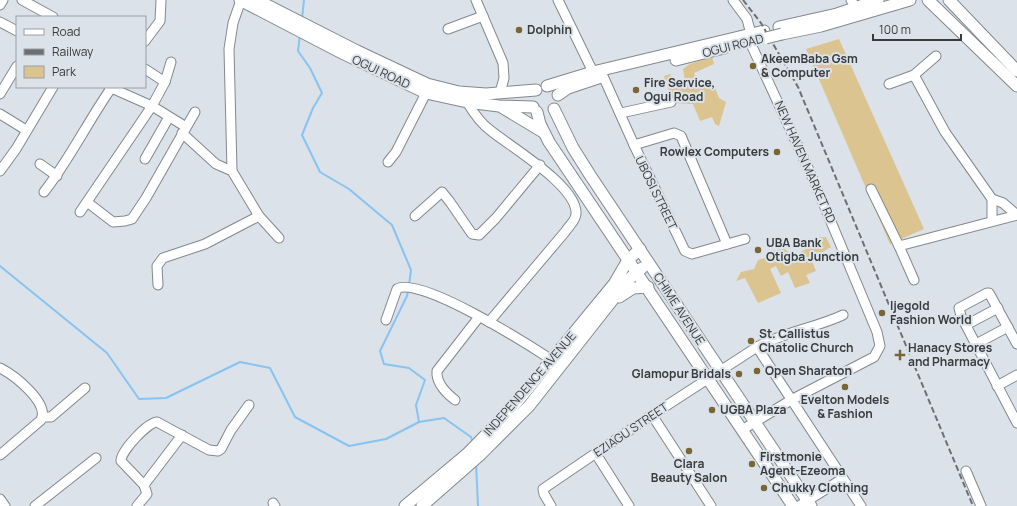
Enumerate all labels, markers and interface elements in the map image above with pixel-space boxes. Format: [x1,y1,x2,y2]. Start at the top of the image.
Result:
legend [16,16,146,88]
scale bar [873,16,961,42]
place label: Dolphin [527,21,572,38]
text: 100 m [879,21,911,38]
text: Road [52,23,80,40]
marker: Dolphin [514,25,524,35]
street label: OGUI ROAD [701,30,765,61]
text: Railway [52,43,94,60]
place label: AkeemBaba Gsm & Computer [761,50,858,81]
street label: OGUI ROAD [349,51,413,92]
marker: AkeemBaba Gsm & Computer [748,61,758,71]
text: Park [52,63,77,80]
place label: Fire Service, Ogui Road [644,74,715,105]
marker: Fire Service, Ogui Road [631,85,641,95]
street label: NEW HAVEN MARKET RD [771,98,840,226]
place label: Rowlex Computers [660,143,769,160]
marker: Rowlex Computers [772,147,782,157]
street label: UBOSI STREET [631,153,682,233]
place label: UBA Bank Otigba Junction [766,234,859,265]
marker: UBA Bank Otigba Junction [753,245,763,255]
street label: CHIME AVENUE [650,269,709,348]
place label: Ijegold Fashion World [890,297,972,328]
marker: Ijegold Fashion World [877,308,887,318]
place label: St. Callistus Chatolic Church [759,325,854,356]
street label: INDEPENDENCE AVENUE [479,328,580,440]
marker: St. Callistus Chatolic Church [746,336,756,346]
place label: Hanacy Stores and Pharmacy [908,339,993,370]
marker: Hanacy Stores and Pharmacy [895,350,905,360]
place label: Open Sharaton [765,362,852,379]
place label: Glamopur Bridals [632,365,731,382]
marker: Open Sharaton [752,366,762,376]
marker: Glamopur Bridals [734,369,744,379]
marker: Evelton Models & Fashion [840,382,850,392]
place label: Evelton Models & Fashion [801,391,890,422]
street label: EZIAGU STREET [590,398,672,461]
place label: UGBA Plaza [720,401,786,418]
marker: UGBA Plaza [707,405,717,415]
marker: Clara Beauty Salon [684,446,694,456]
place label: Firstmonie Agent-Ezeoma [760,448,846,479]
place label: Clara Beauty Salon [651,455,727,486]
marker: Firstmonie Agent-Ezeoma [747,459,757,469]
place label: Chukky Clothing [772,479,869,496]
marker: Chukky Clothing [759,483,769,493]

